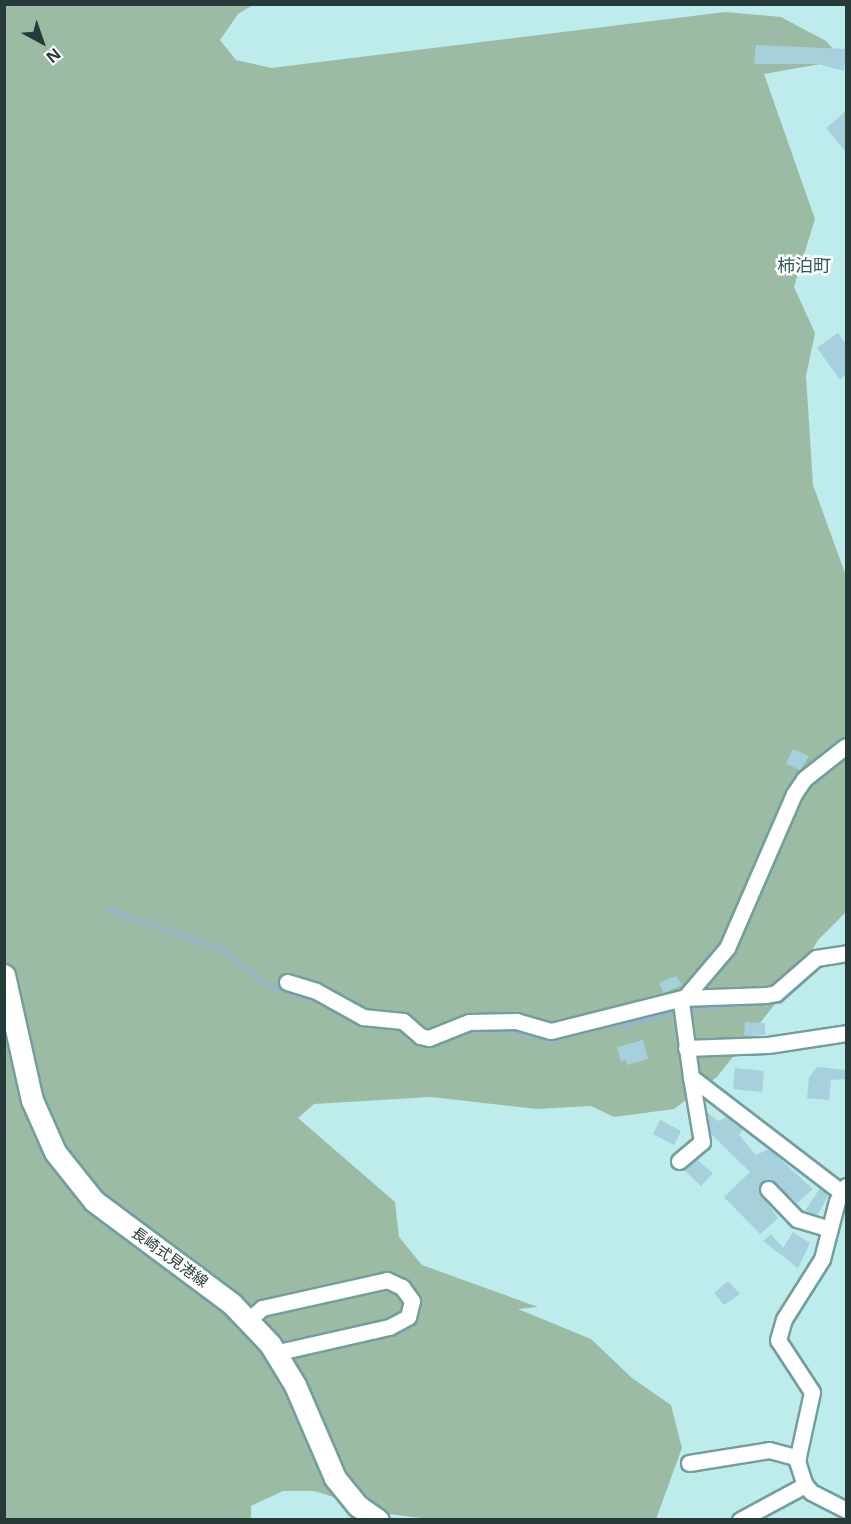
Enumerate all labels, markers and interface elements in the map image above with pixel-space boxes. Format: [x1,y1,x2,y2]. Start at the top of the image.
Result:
north arrow [12,12,72,72]
text: N [42,43,66,68]
district label: 柿泊町 [777,254,831,276]
street label: 長崎式見港線 [128,1223,212,1291]

